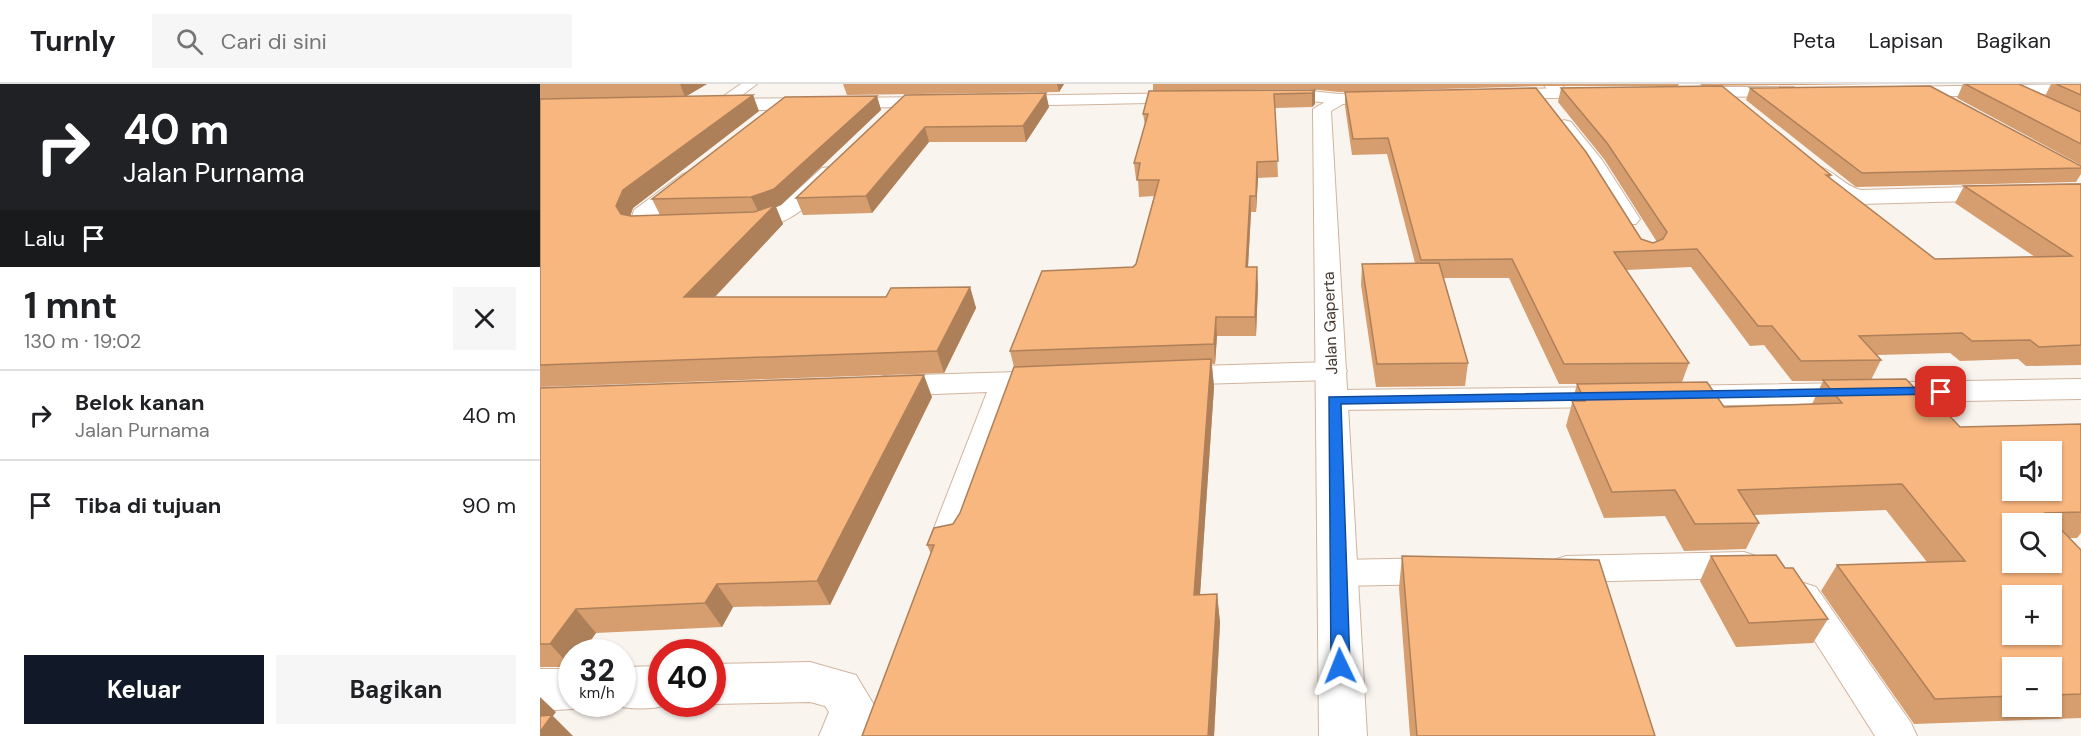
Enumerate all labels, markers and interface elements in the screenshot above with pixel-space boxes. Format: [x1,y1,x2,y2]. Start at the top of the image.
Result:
search box [152,14,572,68]
text: Turnly [30,23,116,60]
icon: search [173,25,206,58]
text: Cari di sini [221,27,327,56]
text: Peta [1793,27,1835,55]
text: Lapisan [1868,27,1943,55]
text: Bagikan [1976,27,2051,55]
text: 40 m [123,102,229,157]
icon: right [24,108,102,186]
text: Jalan Purnama [123,155,305,190]
icon: arrive [77,222,110,255]
text: Lalu [24,224,65,253]
street label: Jalan Gaperta [1318,271,1342,375]
text: 1 mnt [24,282,117,329]
button: close [453,287,516,350]
text: 130 m · 19:02 [24,328,141,354]
pin [1915,366,1966,417]
icon: arrive [1924,375,1957,408]
text: Belok kanan [75,388,205,417]
icon: right [24,399,57,432]
text: 40 m [462,401,516,430]
text: Jalan Purnama [75,417,210,443]
map controls [2002,441,2062,717]
button: sound [2002,441,2062,501]
icon: arrive [24,489,57,522]
text: Tiba di tujuan [75,491,221,520]
text: 90 m [462,491,516,520]
button: search [2002,513,2062,573]
button: + [2002,585,2062,645]
position arrow [1308,634,1372,698]
speed limit sign: 40 [648,639,726,717]
text: 32 [579,651,615,690]
button: Keluar [24,655,264,724]
button: Bagikan [276,655,516,724]
button: − [2002,657,2062,717]
text: km/h [579,683,615,703]

